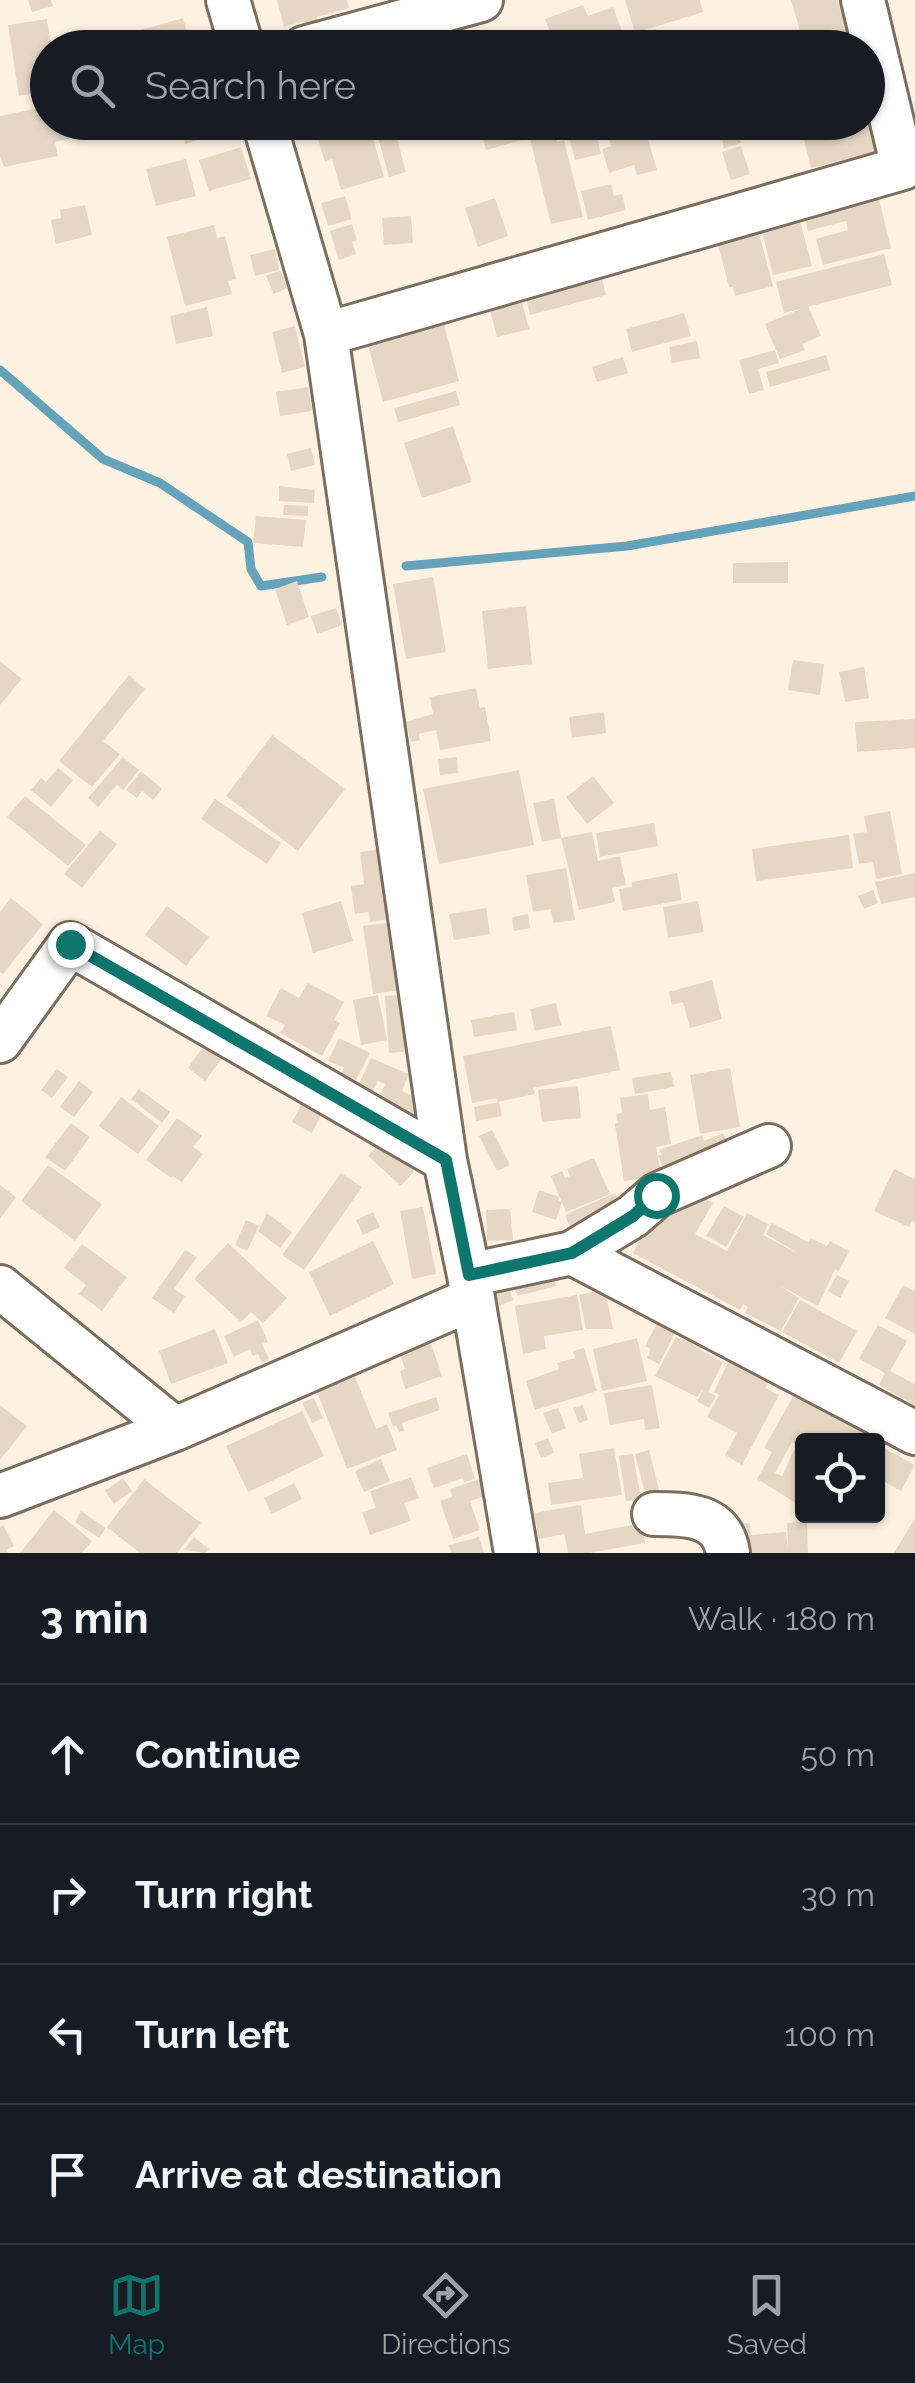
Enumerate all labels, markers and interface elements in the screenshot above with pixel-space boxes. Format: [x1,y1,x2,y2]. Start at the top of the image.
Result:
search box [30,30,885,140]
icon: search [65,58,120,113]
text: Search here [145,63,356,108]
route end [48,922,94,968]
route start [634,1173,680,1219]
map controls [795,1433,885,1523]
button: locate [795,1433,885,1523]
text: 3 min [40,1594,149,1643]
text: Walk · 180 m [688,1600,875,1637]
icon: ahead [40,1727,95,1782]
text: Continue [135,1732,300,1777]
text: 50 m [800,1736,875,1773]
icon: right [40,1867,95,1922]
text: Turn right [135,1872,312,1917]
text: 30 m [801,1876,875,1913]
icon: left [40,2007,95,2062]
text: Turn left [135,2012,290,2057]
text: 100 m [785,2016,875,2053]
icon: arrive [40,2147,95,2202]
text: Arrive at destination [135,2152,502,2197]
tab: Map [108,2268,165,2361]
tab: Directions [381,2268,511,2361]
tab: Saved [727,2268,807,2361]

